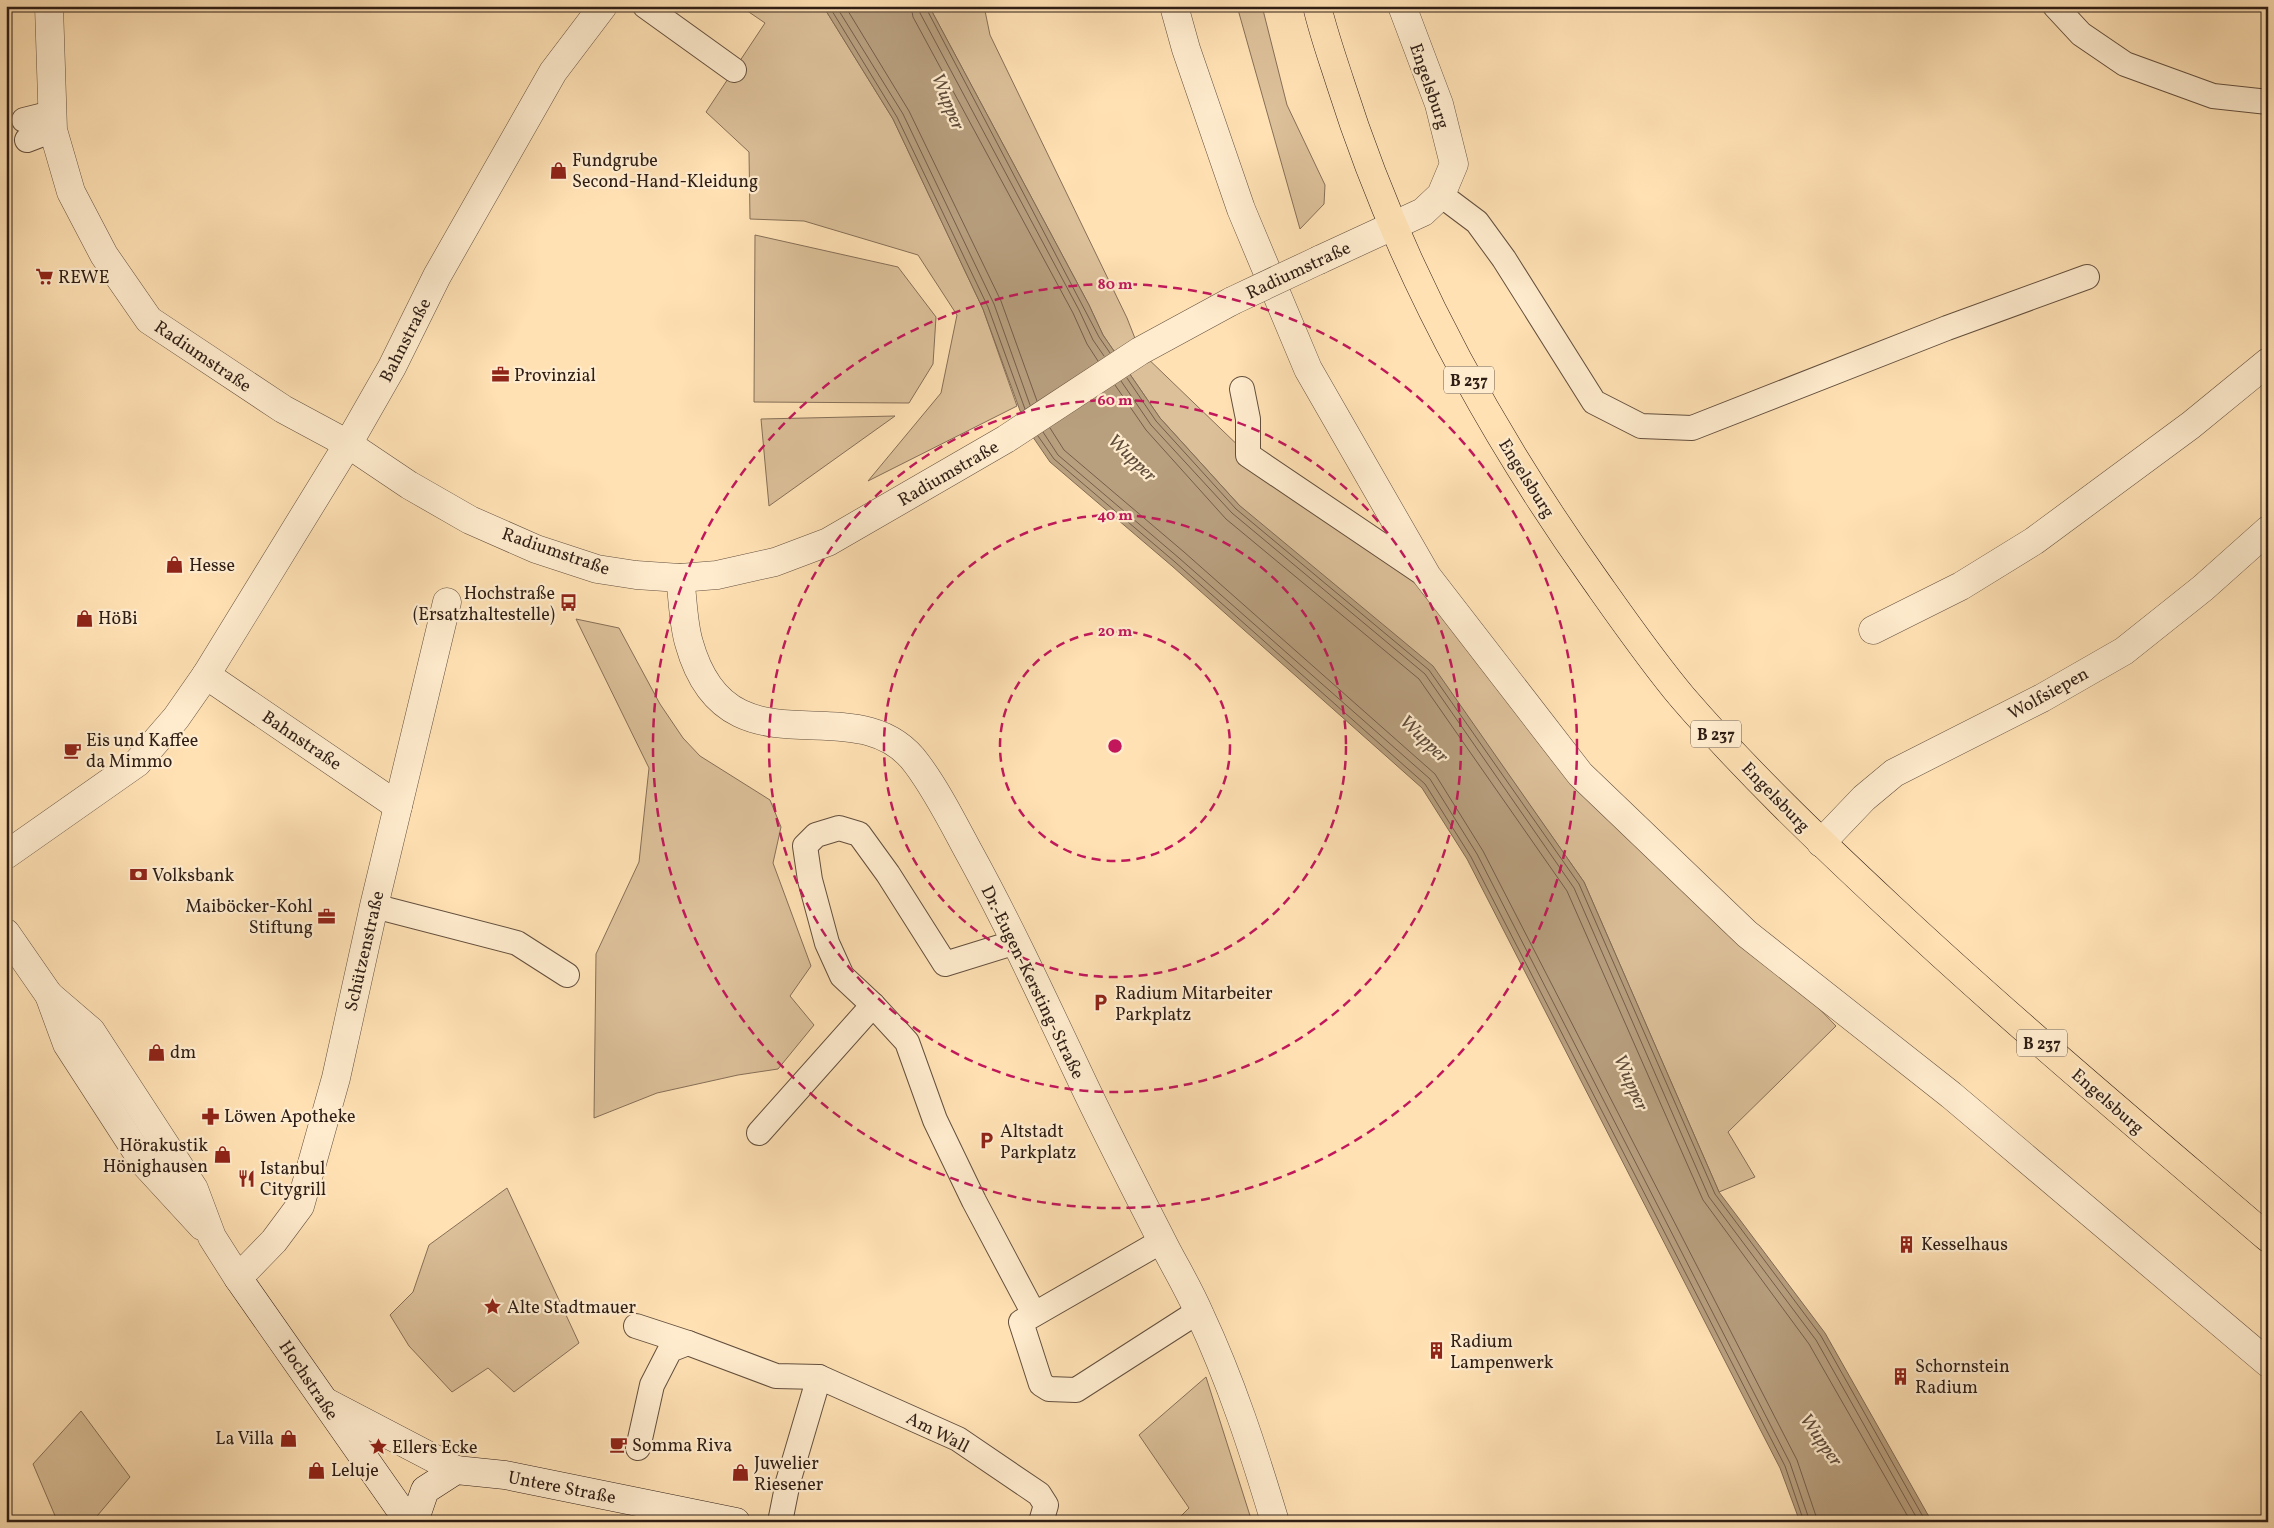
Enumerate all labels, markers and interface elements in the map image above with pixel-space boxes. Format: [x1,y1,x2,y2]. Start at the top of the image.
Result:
street label: Engelsburg [1402,40,1455,133]
water label: Wupper [924,69,971,135]
place label: Fundgrube Second-Hand-Kleidung [572,149,758,195]
shop icon: Fundgrube Second-Hand-Kleidung [548,160,568,180]
street label: Radiumstraße [1242,236,1355,307]
place label: REWE [58,266,110,291]
supermarket icon: REWE [34,267,54,287]
text: 80 m [1098,275,1133,296]
street label: Bahnstraße [374,294,438,387]
street label: Radiumstraße [148,315,256,399]
place label: Provinzial [514,364,596,389]
office icon: Provinzial [490,365,510,385]
road number: B 237 [1444,366,1494,394]
text: 60 m [1098,391,1133,412]
water label: Wupper [1101,429,1163,489]
street label: Engelsburg [1492,434,1560,523]
street label: Radiumstraße [894,435,1004,513]
text: 40 m [1097,506,1133,527]
street label: Radiumstraße [498,522,613,583]
place label: Hesse [189,554,235,579]
shop icon: Hesse [165,555,185,575]
place label: Hochstraße (Ersatzhaltestelle) [413,582,555,628]
bus stop icon: Hochstraße (Ersatzhaltestelle) [559,593,579,613]
place label: HöBi [98,607,138,632]
shop icon: HöBi [74,608,94,628]
text: 20 m [1098,622,1133,643]
street label: Wolfsiepen [2004,662,2094,727]
street label: Bahnstraße [256,705,346,777]
water label: Wupper [1393,710,1455,770]
road number: B 237 [1691,721,1741,748]
place label: Eis und Kaffee da Mimmo [86,729,198,775]
centre of rings [1106,737,1124,755]
cafe icon: Eis und Kaffee da Mimmo [62,740,82,760]
street label: Engelsburg [1735,757,1815,839]
place label: Volksbank [152,864,234,889]
bank icon: Volksbank [128,865,148,885]
street label: Dr.-Eugen-Kersting-Straße [974,882,1089,1084]
street label: Schützenstraße [339,889,391,1014]
place label: Maiböcker-Kohl Stiftung [185,895,313,941]
office icon: Maiböcker-Kohl Stiftung [317,906,337,926]
place label: Radium Mitarbeiter Parkplatz [1115,982,1273,1028]
parking icon: Radium Mitarbeiter Parkplatz [1091,993,1111,1013]
road number: B 237 [2017,1030,2067,1056]
place label: dm [170,1041,196,1066]
shop icon: dm [146,1042,166,1062]
water label: Wupper [1606,1050,1654,1116]
street label: Engelsburg [2065,1063,2149,1141]
place label: Löwen Apotheke [224,1105,356,1130]
pharmacy icon: Löwen Apotheke [200,1106,220,1126]
place label: Altstadt Parkplatz [1000,1120,1076,1166]
parking icon: Altstadt Parkplatz [976,1131,996,1151]
place label: Hörakustik Hönighausen [103,1134,208,1180]
shop icon: Hörakustik Hönighausen [212,1145,232,1165]
place label: Istanbul Citygrill [260,1157,326,1203]
restaurant icon: Istanbul Citygrill [236,1168,256,1188]
place label: Kesselhaus [1921,1233,2008,1258]
building icon: Kesselhaus [1897,1234,1917,1254]
place label: Alte Stadtmauer [507,1296,637,1321]
place icon: Alte Stadtmauer [483,1297,503,1317]
place label: Radium Lampenwerk [1450,1330,1554,1376]
street label: Hochstraße [272,1336,344,1426]
building icon: Radium Lampenwerk [1426,1341,1446,1361]
place label: Schornstein Radium [1915,1355,2010,1401]
building icon: Schornstein Radium [1891,1366,1911,1386]
street label: Am Wall [901,1407,973,1460]
water label: Wupper [1793,1408,1849,1473]
place label: La Villa [215,1427,274,1452]
shop icon: La Villa [278,1428,298,1448]
place label: Somma Riva [632,1434,732,1459]
cafe icon: Somma Riva [608,1435,628,1455]
place label: Ellers Ecke [392,1436,477,1461]
place icon: Ellers Ecke [368,1437,388,1457]
place label: Juwelier Riesener [754,1452,824,1498]
place label: Leluje [331,1459,379,1484]
shop icon: Leluje [307,1460,327,1480]
shop icon: Juwelier Riesener [730,1463,750,1483]
street label: Untere Straße [506,1466,618,1511]

